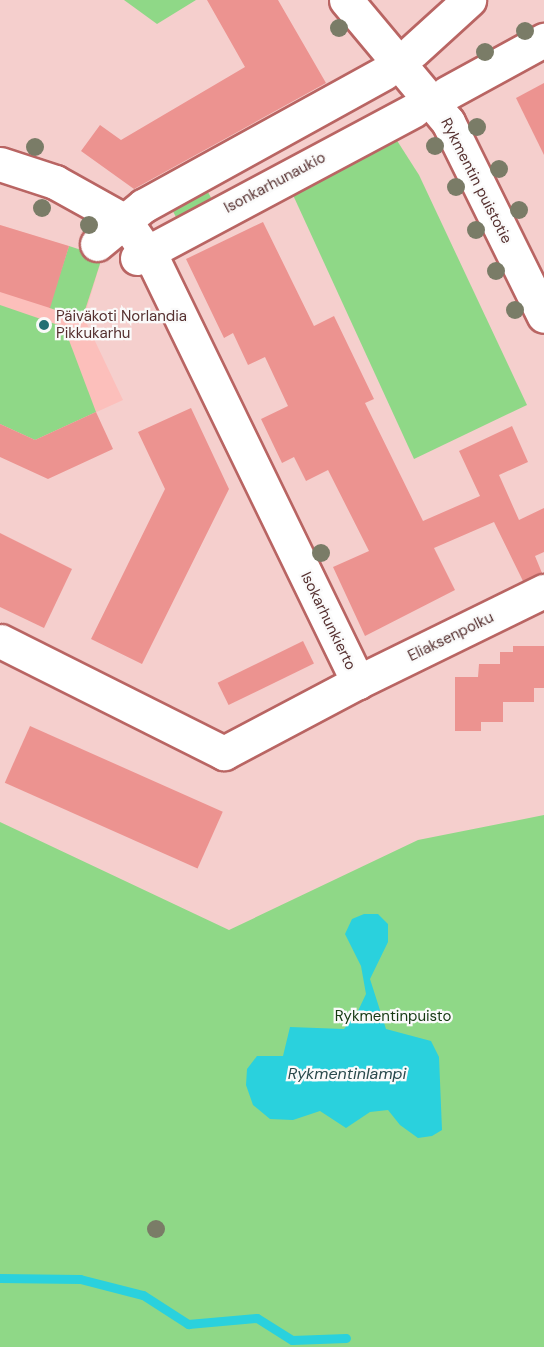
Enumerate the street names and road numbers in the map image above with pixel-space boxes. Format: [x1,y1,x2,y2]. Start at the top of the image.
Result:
street label: Rykmentin puistotie [437,115,515,247]
street label: Isonkarhunaukio [221,149,329,217]
street label: Isokarhunkierto [297,569,359,673]
street label: Eliaksenpolku [405,608,497,666]

